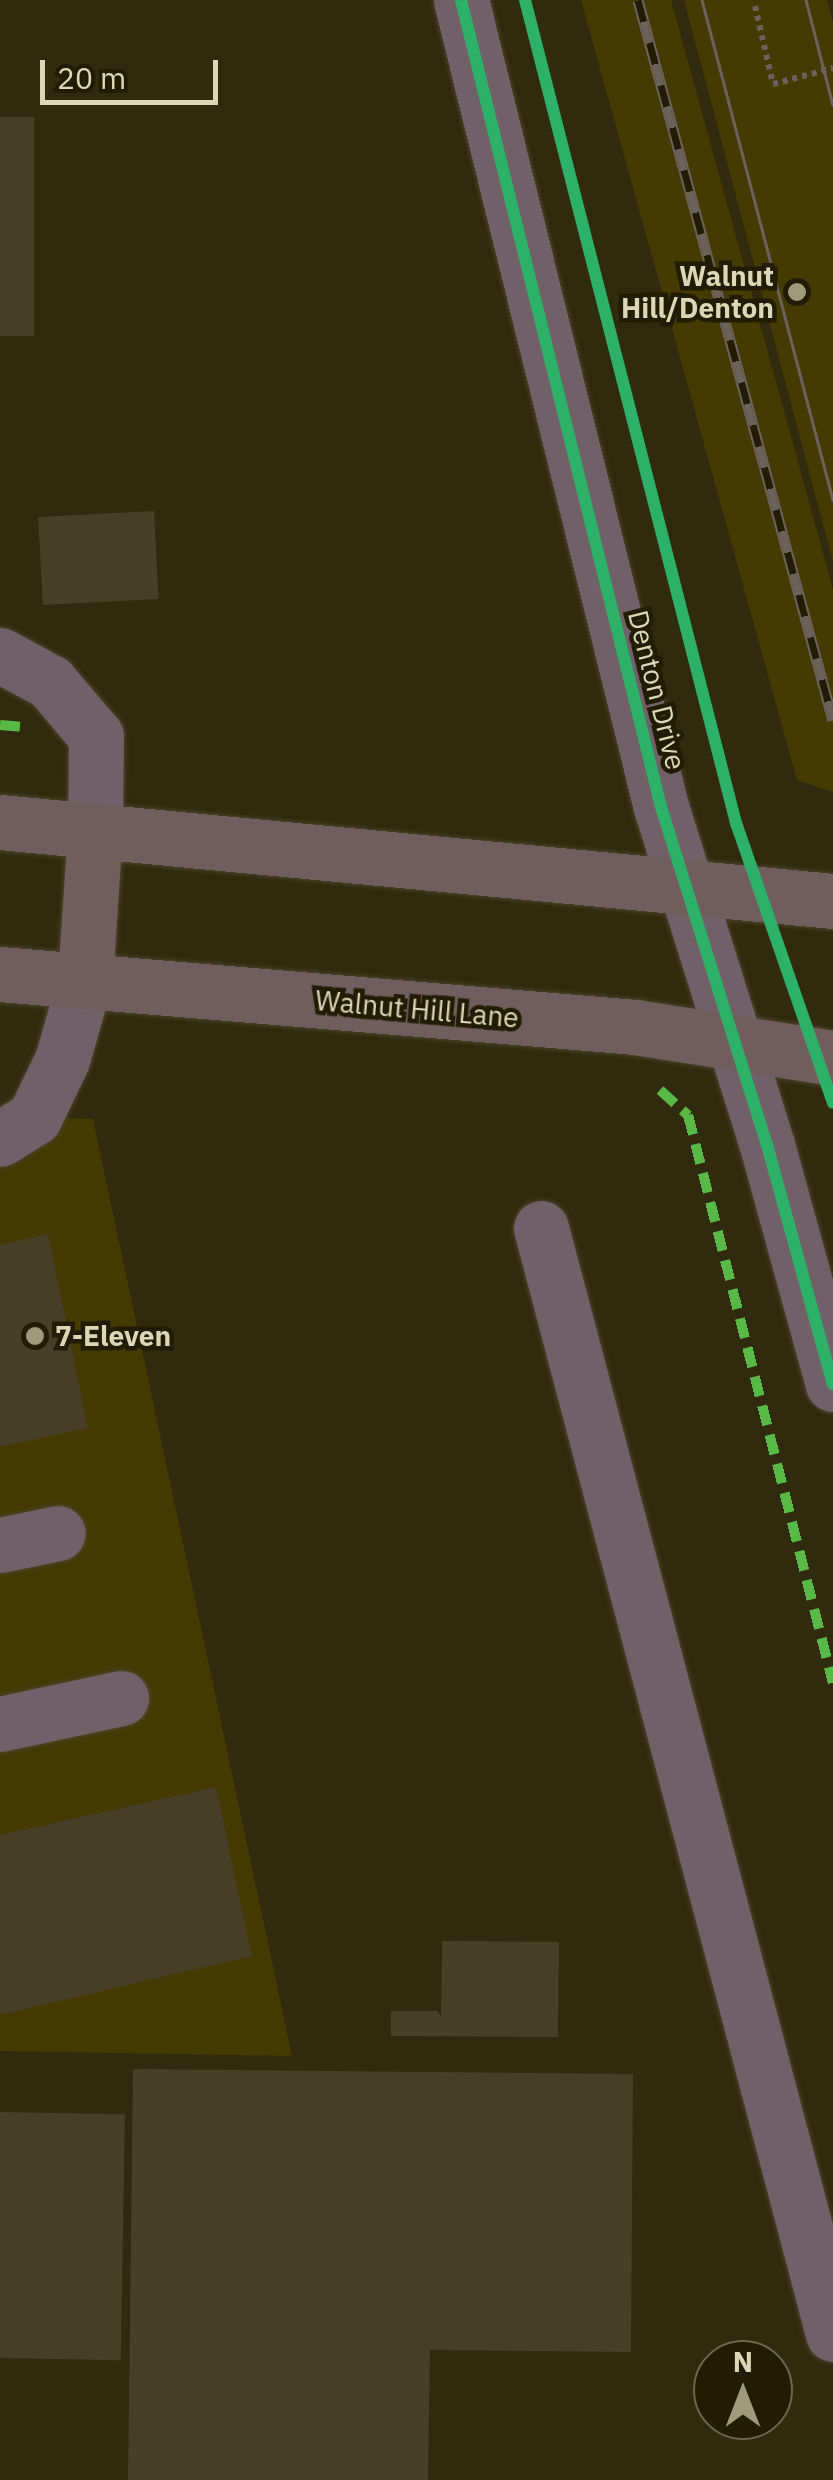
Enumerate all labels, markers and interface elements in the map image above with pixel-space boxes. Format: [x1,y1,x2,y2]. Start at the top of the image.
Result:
scale bar [45,40,222,102]
text: 20 m [57,58,126,97]
place label: Walnut Hill/Denton [621,259,774,325]
marker: Walnut Hill/Denton [784,279,810,305]
street label: Denton Drive [621,607,693,773]
street label: Walnut Hill Lane [314,983,520,1035]
place label: 7-Eleven [55,1319,171,1353]
marker: 7-Eleven [24,1325,46,1347]
north arrow [693,2340,793,2440]
text: N [733,2343,753,2380]

